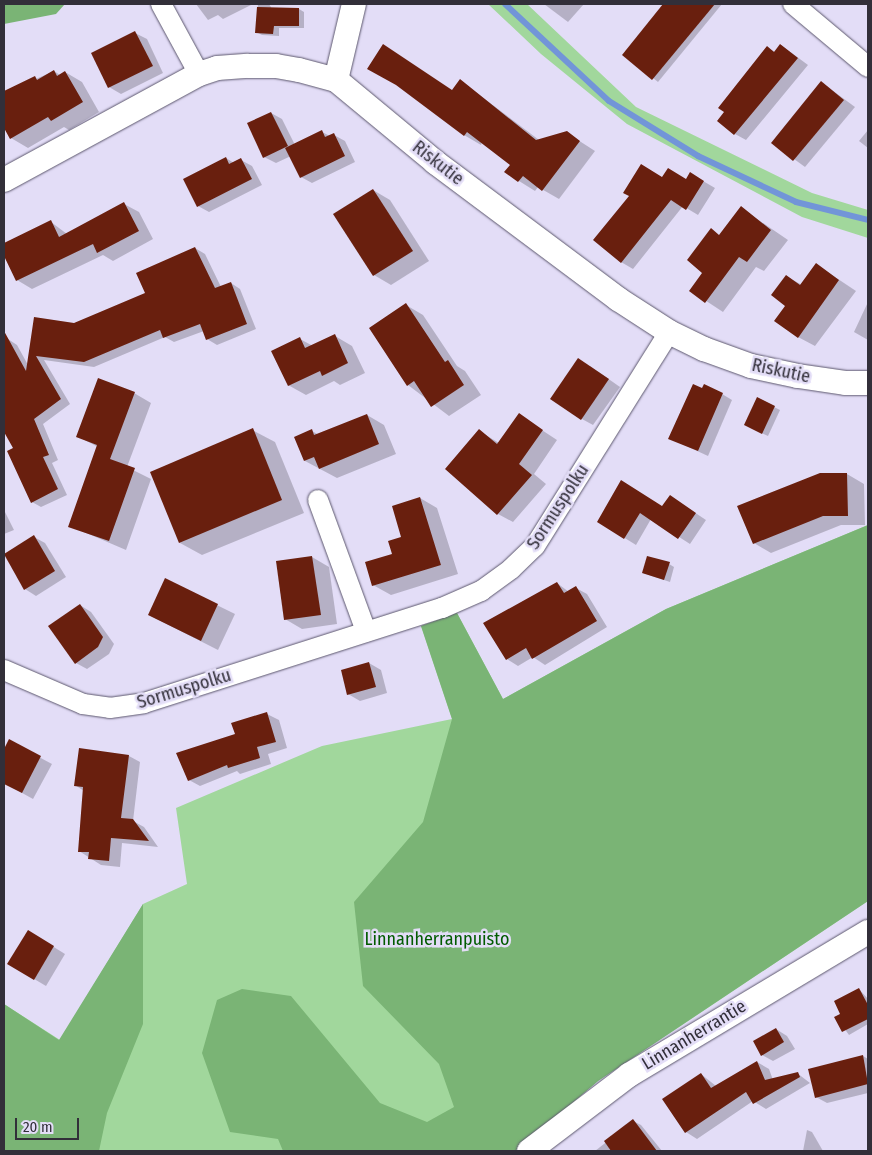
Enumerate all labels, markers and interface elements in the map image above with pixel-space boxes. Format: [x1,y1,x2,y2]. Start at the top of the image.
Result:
street label: Riskutie [408,136,468,190]
street label: Riskutie [750,354,812,388]
street label: Sormuspolku [523,460,593,554]
street label: Sormuspolku [134,664,234,714]
park label: Linnanherranpuisto [365,928,509,950]
street label: Linnanherrantie [638,995,750,1075]
scale bar [18,1108,81,1140]
text: 20 m [23,1118,53,1136]

